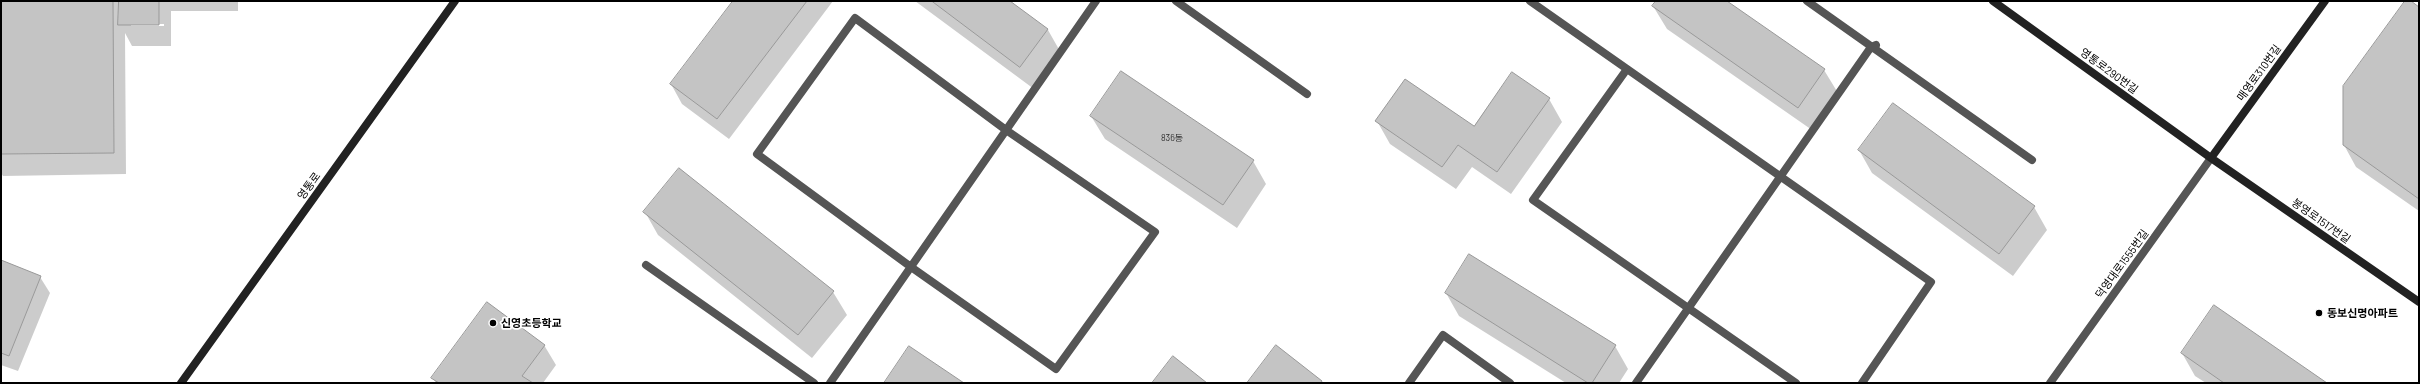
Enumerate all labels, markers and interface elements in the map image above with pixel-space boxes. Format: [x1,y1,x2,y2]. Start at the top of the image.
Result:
street label: 매영로310번길 [2234,42,2284,104]
street label: 영통로290번길 [2077,46,2141,96]
house number: 836동 [1161,133,1183,143]
street label: 영통로 [295,170,323,202]
street label: 봉영로1517번길 [2289,196,2353,246]
street label: 덕영대로1555번길 [2093,227,2151,301]
place label: 동보신명아파트 [2327,306,2398,320]
marker: 동보신명아파트 [2314,308,2324,318]
place label: 신영초등학교 [501,316,562,330]
marker: 신영초등학교 [488,318,498,328]

